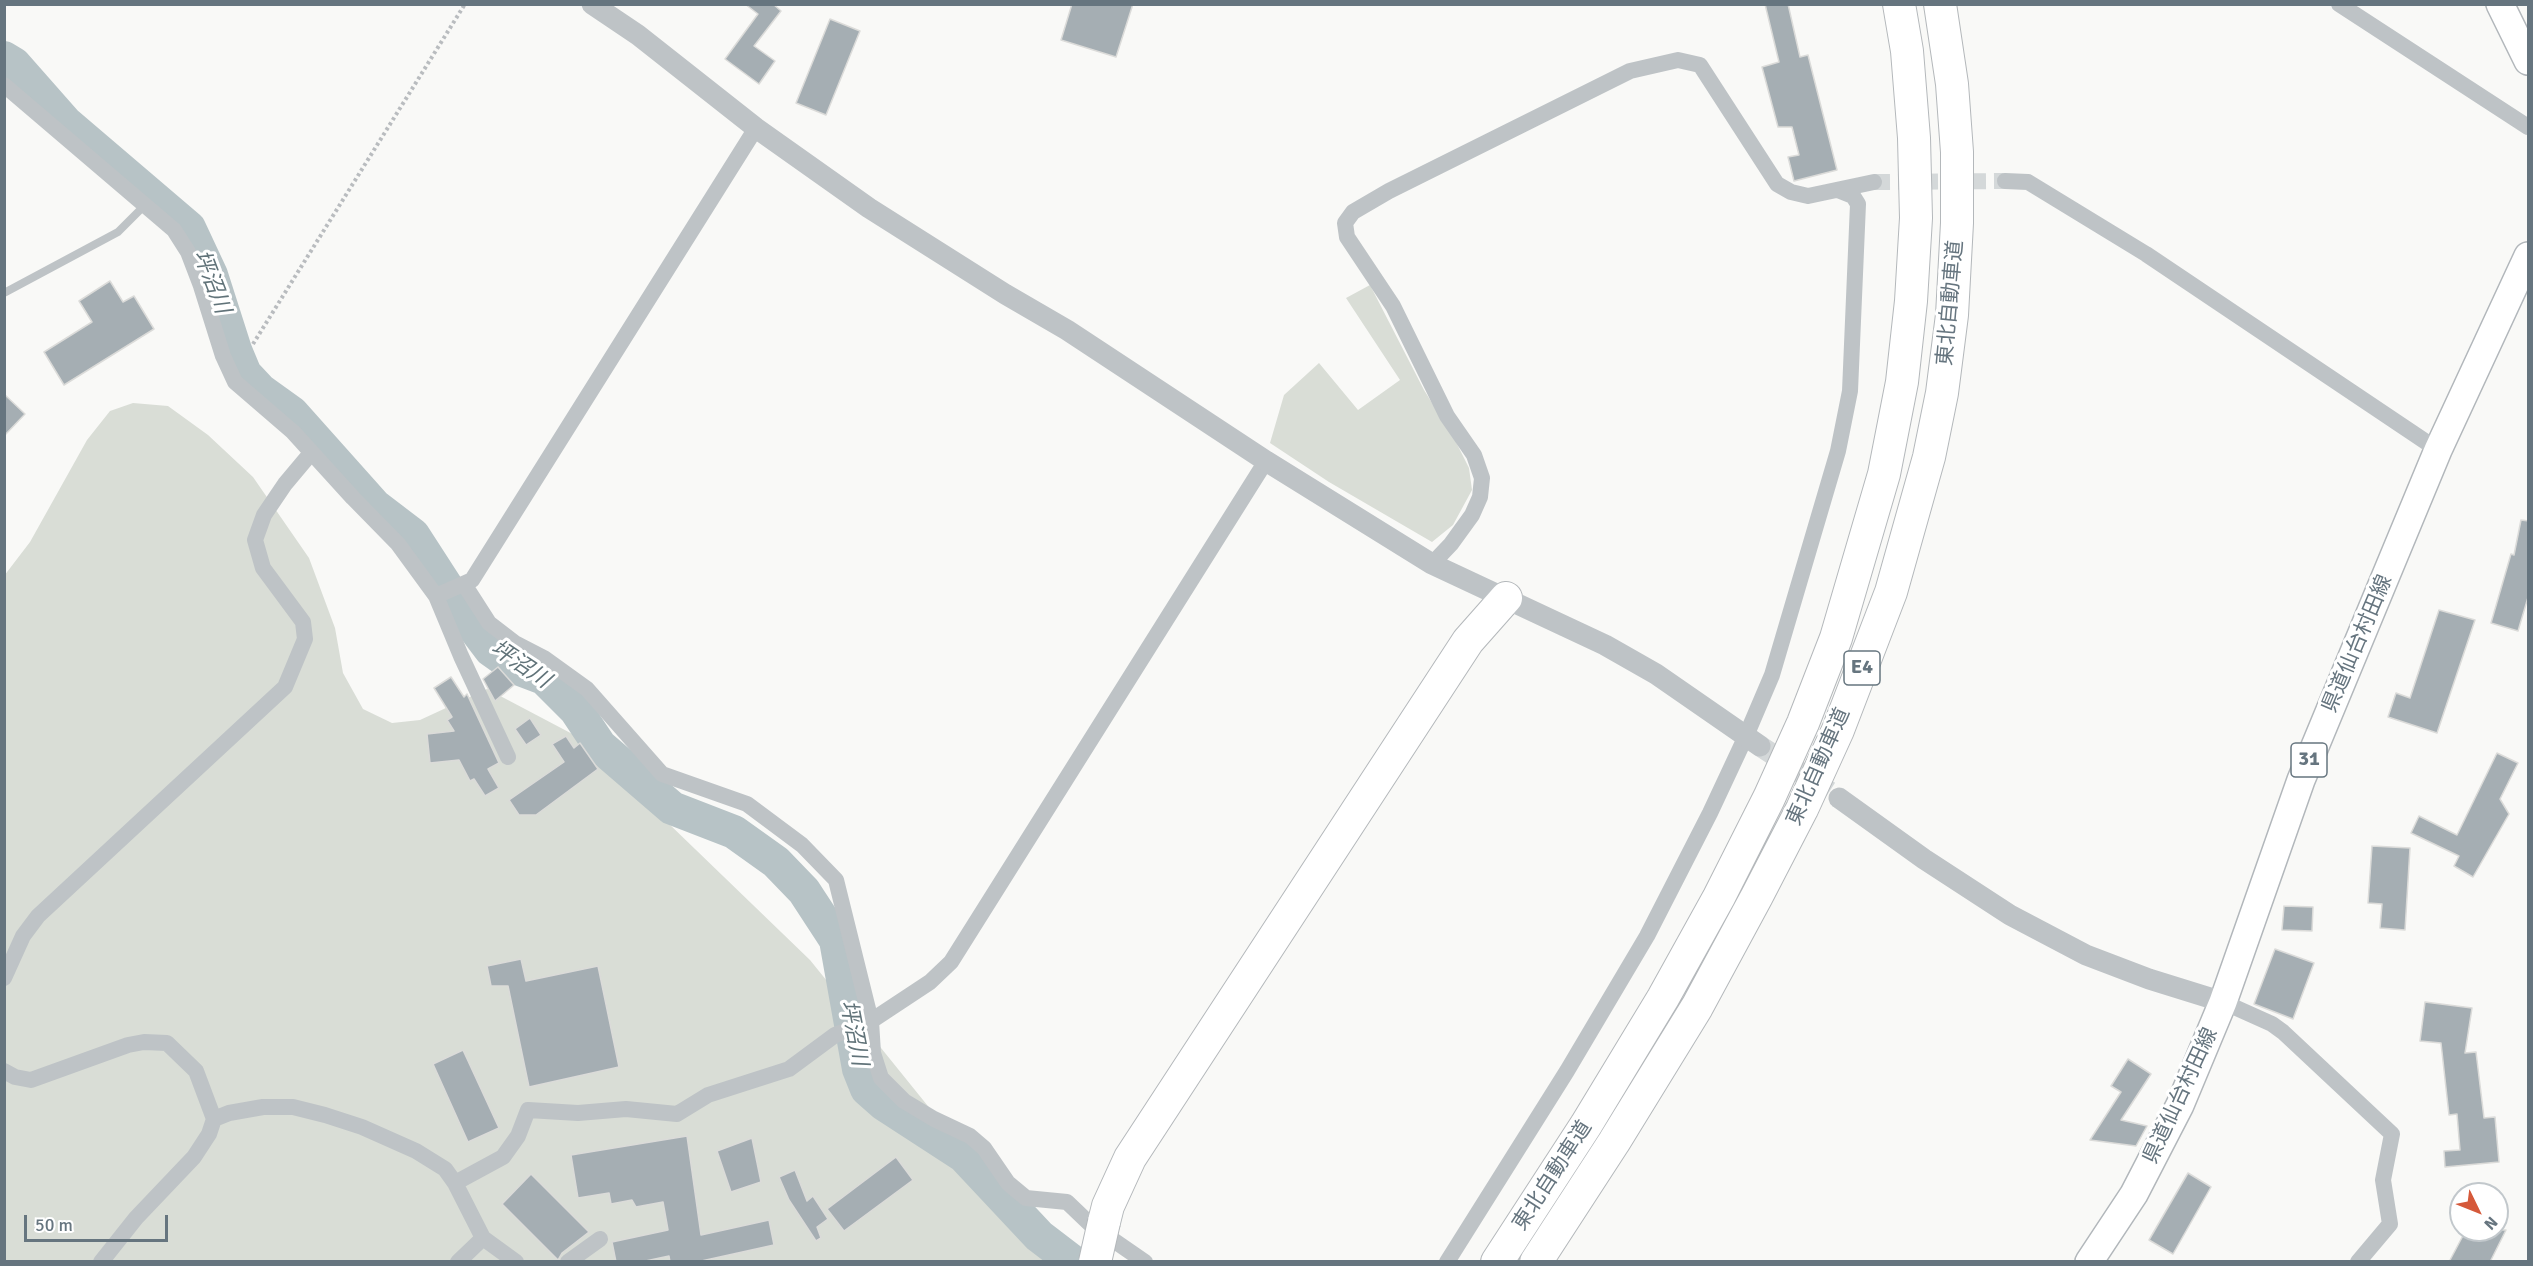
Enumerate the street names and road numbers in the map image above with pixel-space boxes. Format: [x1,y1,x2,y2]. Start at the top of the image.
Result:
street label: 東北自動車道 [1933,239,1969,367]
street label: 県道仙台村田線 [2318,571,2398,717]
road number: E4 [1844,651,1880,685]
street label: 東北自動車道 [1782,704,1856,830]
road number: 31 [2291,743,2327,777]
street label: 県道仙台村田線 [2139,1024,2223,1168]
street label: 東北自動車道 [1508,1116,1598,1236]

